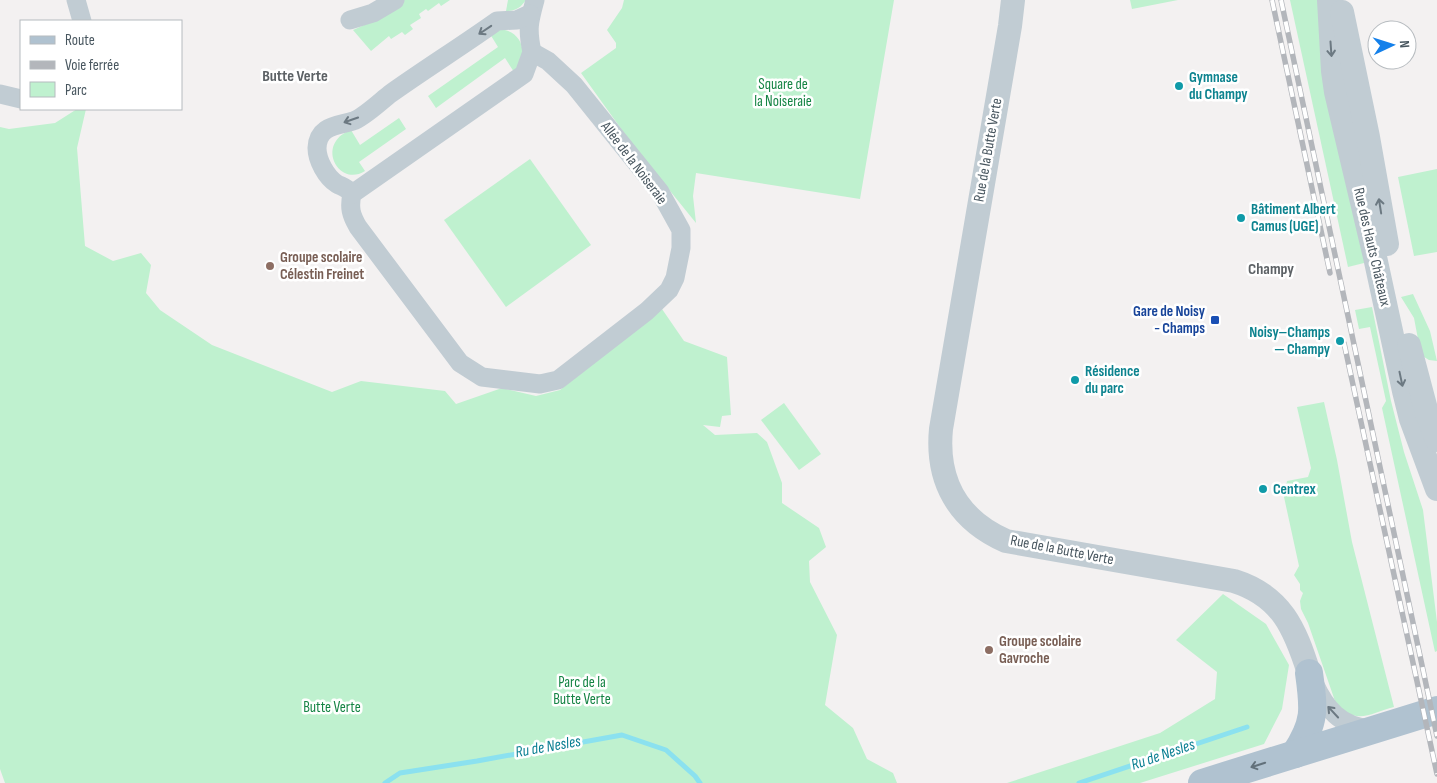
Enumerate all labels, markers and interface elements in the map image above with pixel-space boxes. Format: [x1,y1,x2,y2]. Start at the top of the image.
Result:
legend [20,20,182,110]
north arrow [1367,20,1417,70]
one-way arrow [479,25,493,35]
text: Route [65,31,95,50]
one-way arrow [1327,40,1336,56]
text: N [1396,40,1413,48]
text: Voie ferrée [65,56,119,75]
district label: Butte Verte [262,67,328,86]
place label: Gymnase du Champy [1189,68,1248,104]
park label: Square de la Noiseraie [754,75,812,111]
marker: Gymnase du Champy [1173,80,1185,92]
text: Parc [65,81,87,100]
street label: Rue de la Butte Verte [970,97,1006,203]
one-way arrow [344,116,359,125]
street label: Allée de la Noiseraie [596,117,671,208]
street label: Rue des Hauts Châteaux [1349,186,1395,309]
one-way arrow [1375,198,1385,214]
place label: Bâtiment Albert Camus (UGE) [1251,200,1336,236]
marker: Bâtiment Albert Camus (UGE) [1235,212,1247,224]
place label: Groupe scolaire Célestin Freinet [280,248,364,284]
marker: Groupe scolaire Célestin Freinet [264,260,276,272]
district label: Champy [1248,260,1294,279]
place label: Gare de Noisy - Champs [1133,302,1206,338]
marker: Gare de Noisy - Champs [1209,314,1221,326]
place label: Noisy–Champs — Champy [1249,323,1331,359]
marker: Noisy–Champs — Champy [1334,335,1346,347]
place label: Résidence du parc [1085,362,1140,398]
one-way arrow [1397,370,1406,386]
marker: Résidence du parc [1069,374,1081,386]
place label: Centrex [1273,480,1316,499]
marker: Centrex [1257,483,1269,495]
street label: Rue de la Butte Verte [1009,531,1115,569]
place label: Groupe scolaire Gavroche [999,632,1081,668]
marker: Groupe scolaire Gavroche [983,644,995,656]
park label: Parc de la Butte Verte [553,673,611,709]
park label: Butte Verte [303,698,361,717]
one-way arrow [1327,705,1339,718]
water label: Ru de Nesles [514,732,583,762]
water label: Ru de Nesles [1129,735,1198,775]
one-way arrow [1250,761,1266,771]

